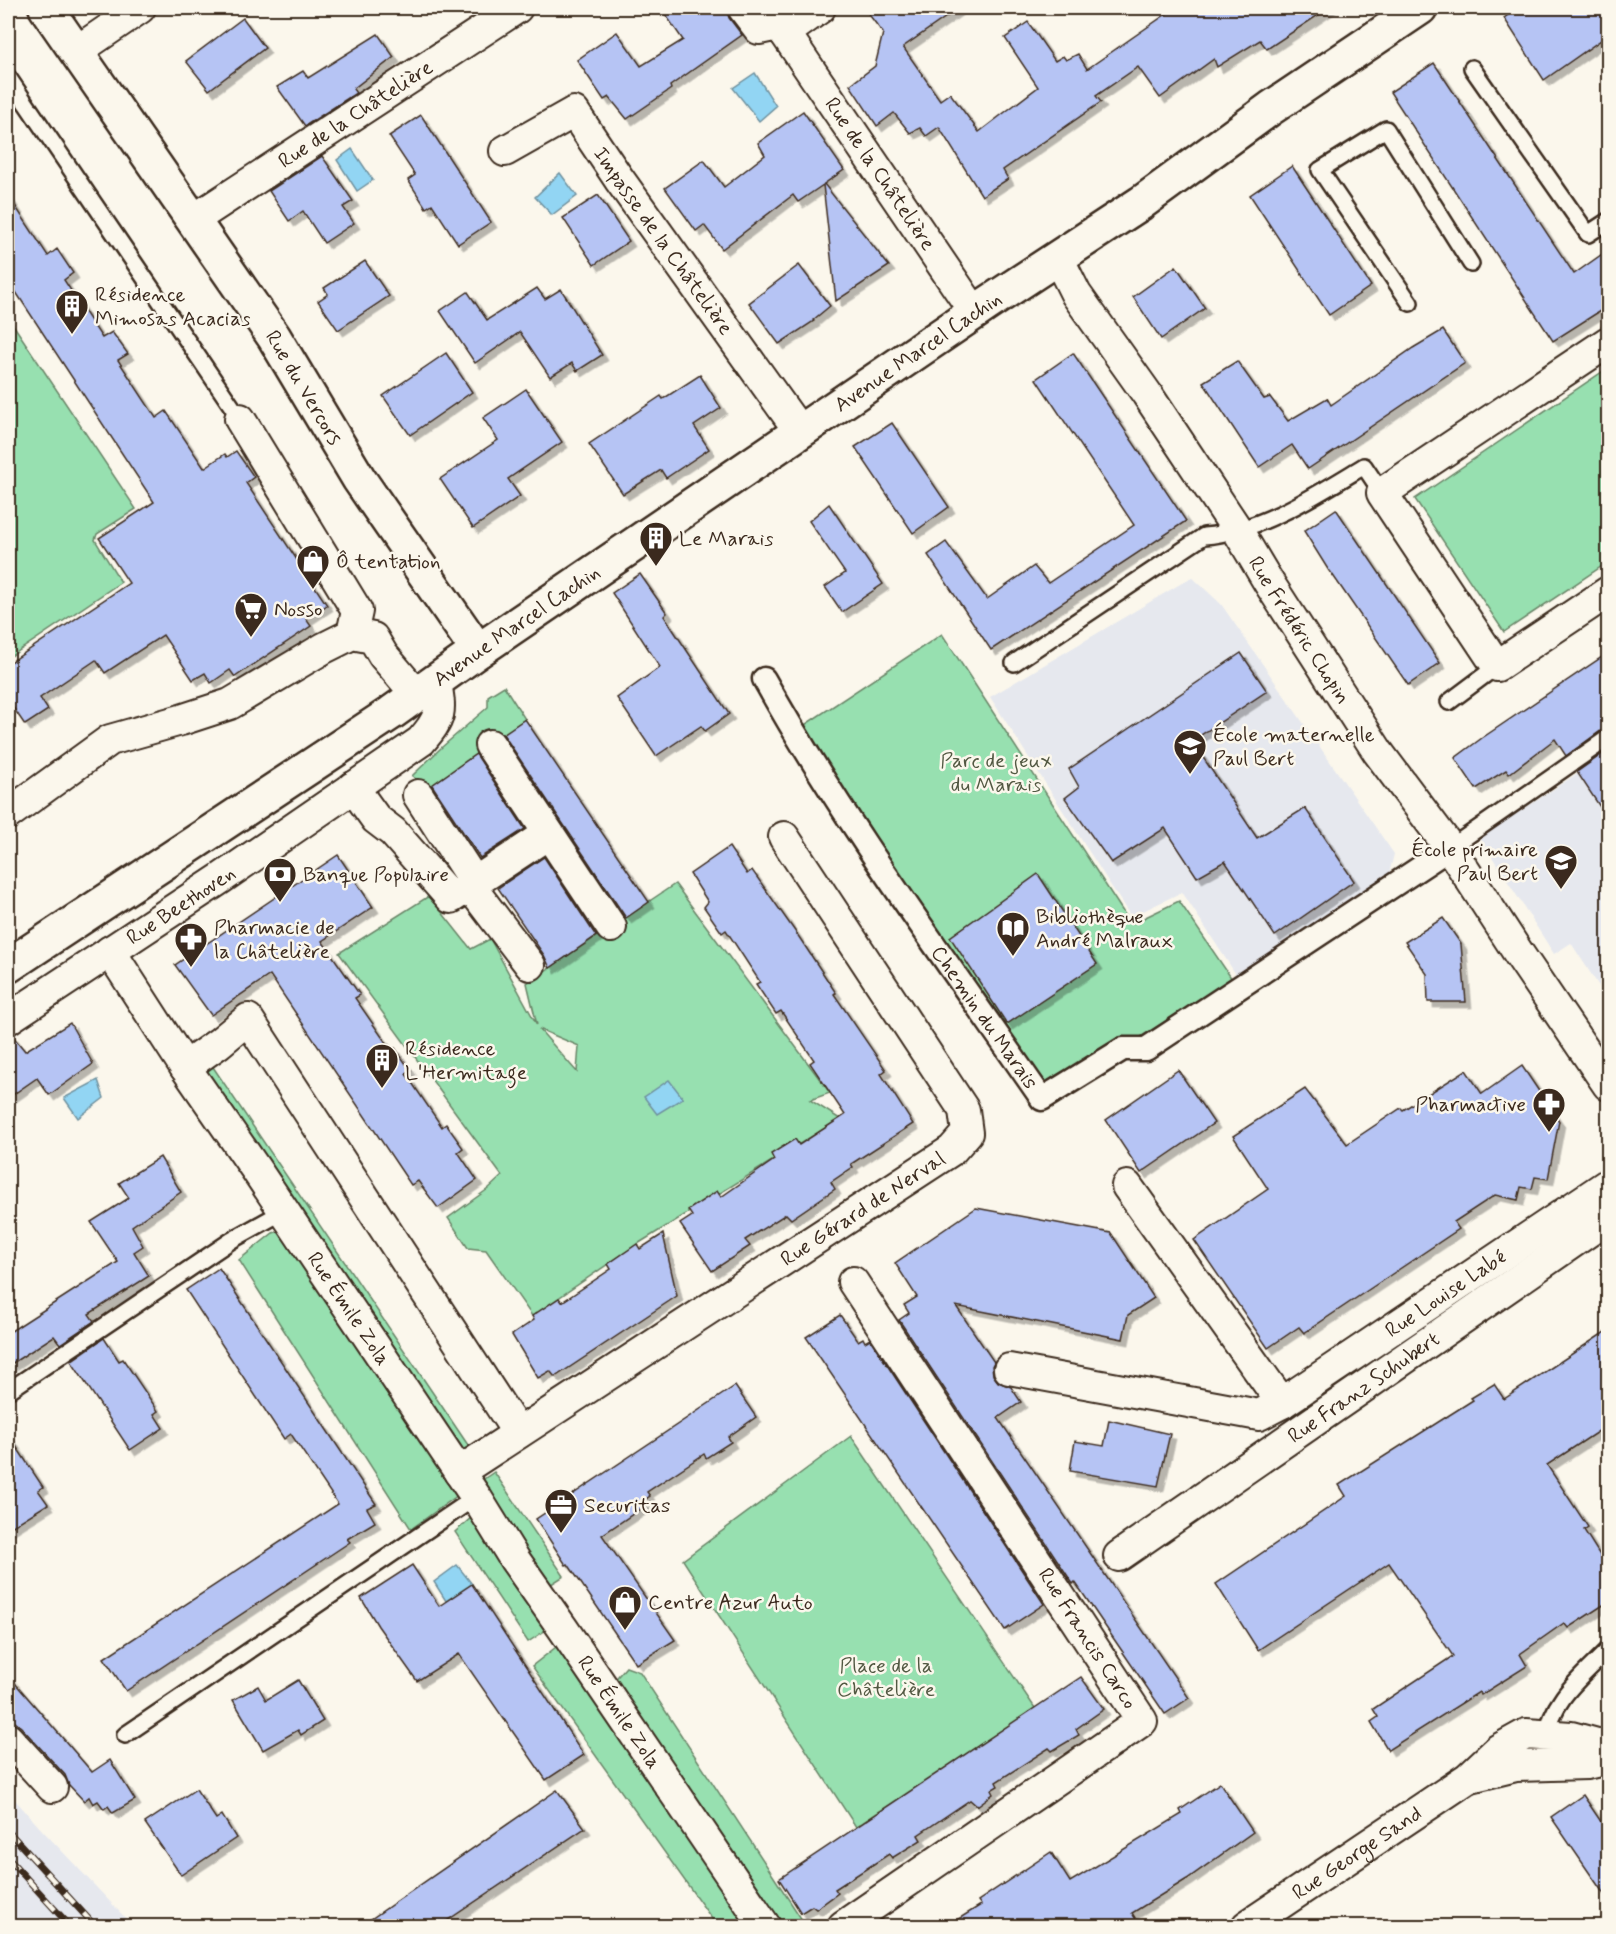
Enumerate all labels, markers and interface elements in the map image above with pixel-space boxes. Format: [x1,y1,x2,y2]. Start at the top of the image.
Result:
street label: Rue de la Châtelière [273,54,439,175]
street label: Rue de la Châtelière [818,92,942,256]
street label: Impasse de la Châtelière [586,142,739,341]
place label: Résidence Mimosas Acacias [95,281,250,333]
street label: Avenue Marcel Cachin [829,285,1007,419]
building icon: Résidence Mimosas Acacias [54,288,90,335]
street label: Rue du Vercors [258,325,348,451]
building icon: Le Marais [638,520,674,567]
place label: Le Marais [679,525,774,553]
shop icon: Ô tentation [295,543,331,590]
place label: Ô tentation [336,548,440,576]
street label: Rue Frédéric Chopin [1241,551,1357,710]
street label: Avenue Marcel Cachin [428,559,606,694]
supermarket icon: Nosso [233,591,269,638]
place label: Nosso [274,596,323,624]
place label: École maternelle Paul Bert [1213,721,1375,773]
school or university icon: École maternelle Paul Bert [1172,728,1208,775]
park label: Parc de jeux du Marais [940,747,1052,799]
place label: École primaire Paul Bert [1412,836,1538,888]
school or university icon: École primaire Paul Bert [1543,843,1579,890]
bank icon: Banque Populaire [262,856,298,903]
street label: Rue Beethoven [121,859,241,952]
place label: Banque Populaire [303,861,449,889]
place label: Bibliothèque André Malraux [1036,903,1173,955]
library icon: Bibliothèque André Malraux [995,910,1031,957]
place label: Pharmacie de la Châtelière [214,914,335,966]
pharmacy icon: Pharmacie de la Châtelière [173,921,209,968]
street label: Chemin du Marais [924,940,1044,1095]
place label: Résidence L'Hermitage [405,1035,527,1089]
building icon: Résidence L'Hermitage [364,1042,400,1089]
pharmacy icon: Pharmactive [1531,1086,1567,1133]
place label: Pharmactive [1415,1091,1526,1119]
street label: Rue Gérard de Nerval [775,1145,951,1273]
street label: Rue Louise Labé [1380,1243,1512,1345]
street label: Rue Émile Zola [300,1247,397,1371]
street label: Rue Franz Schubert [1282,1325,1446,1450]
office icon: Securitas [543,1487,579,1534]
place label: Securitas [584,1492,670,1520]
street label: Rue Francis Carco [1031,1563,1143,1715]
shop icon: Centre Azur Auto [607,1584,643,1631]
place label: Centre Azur Auto [648,1589,813,1617]
street label: Rue Émile Zola [570,1650,667,1775]
park label: Place de la Châtelière [837,1652,935,1704]
street label: Rue George Sand [1287,1800,1428,1907]

